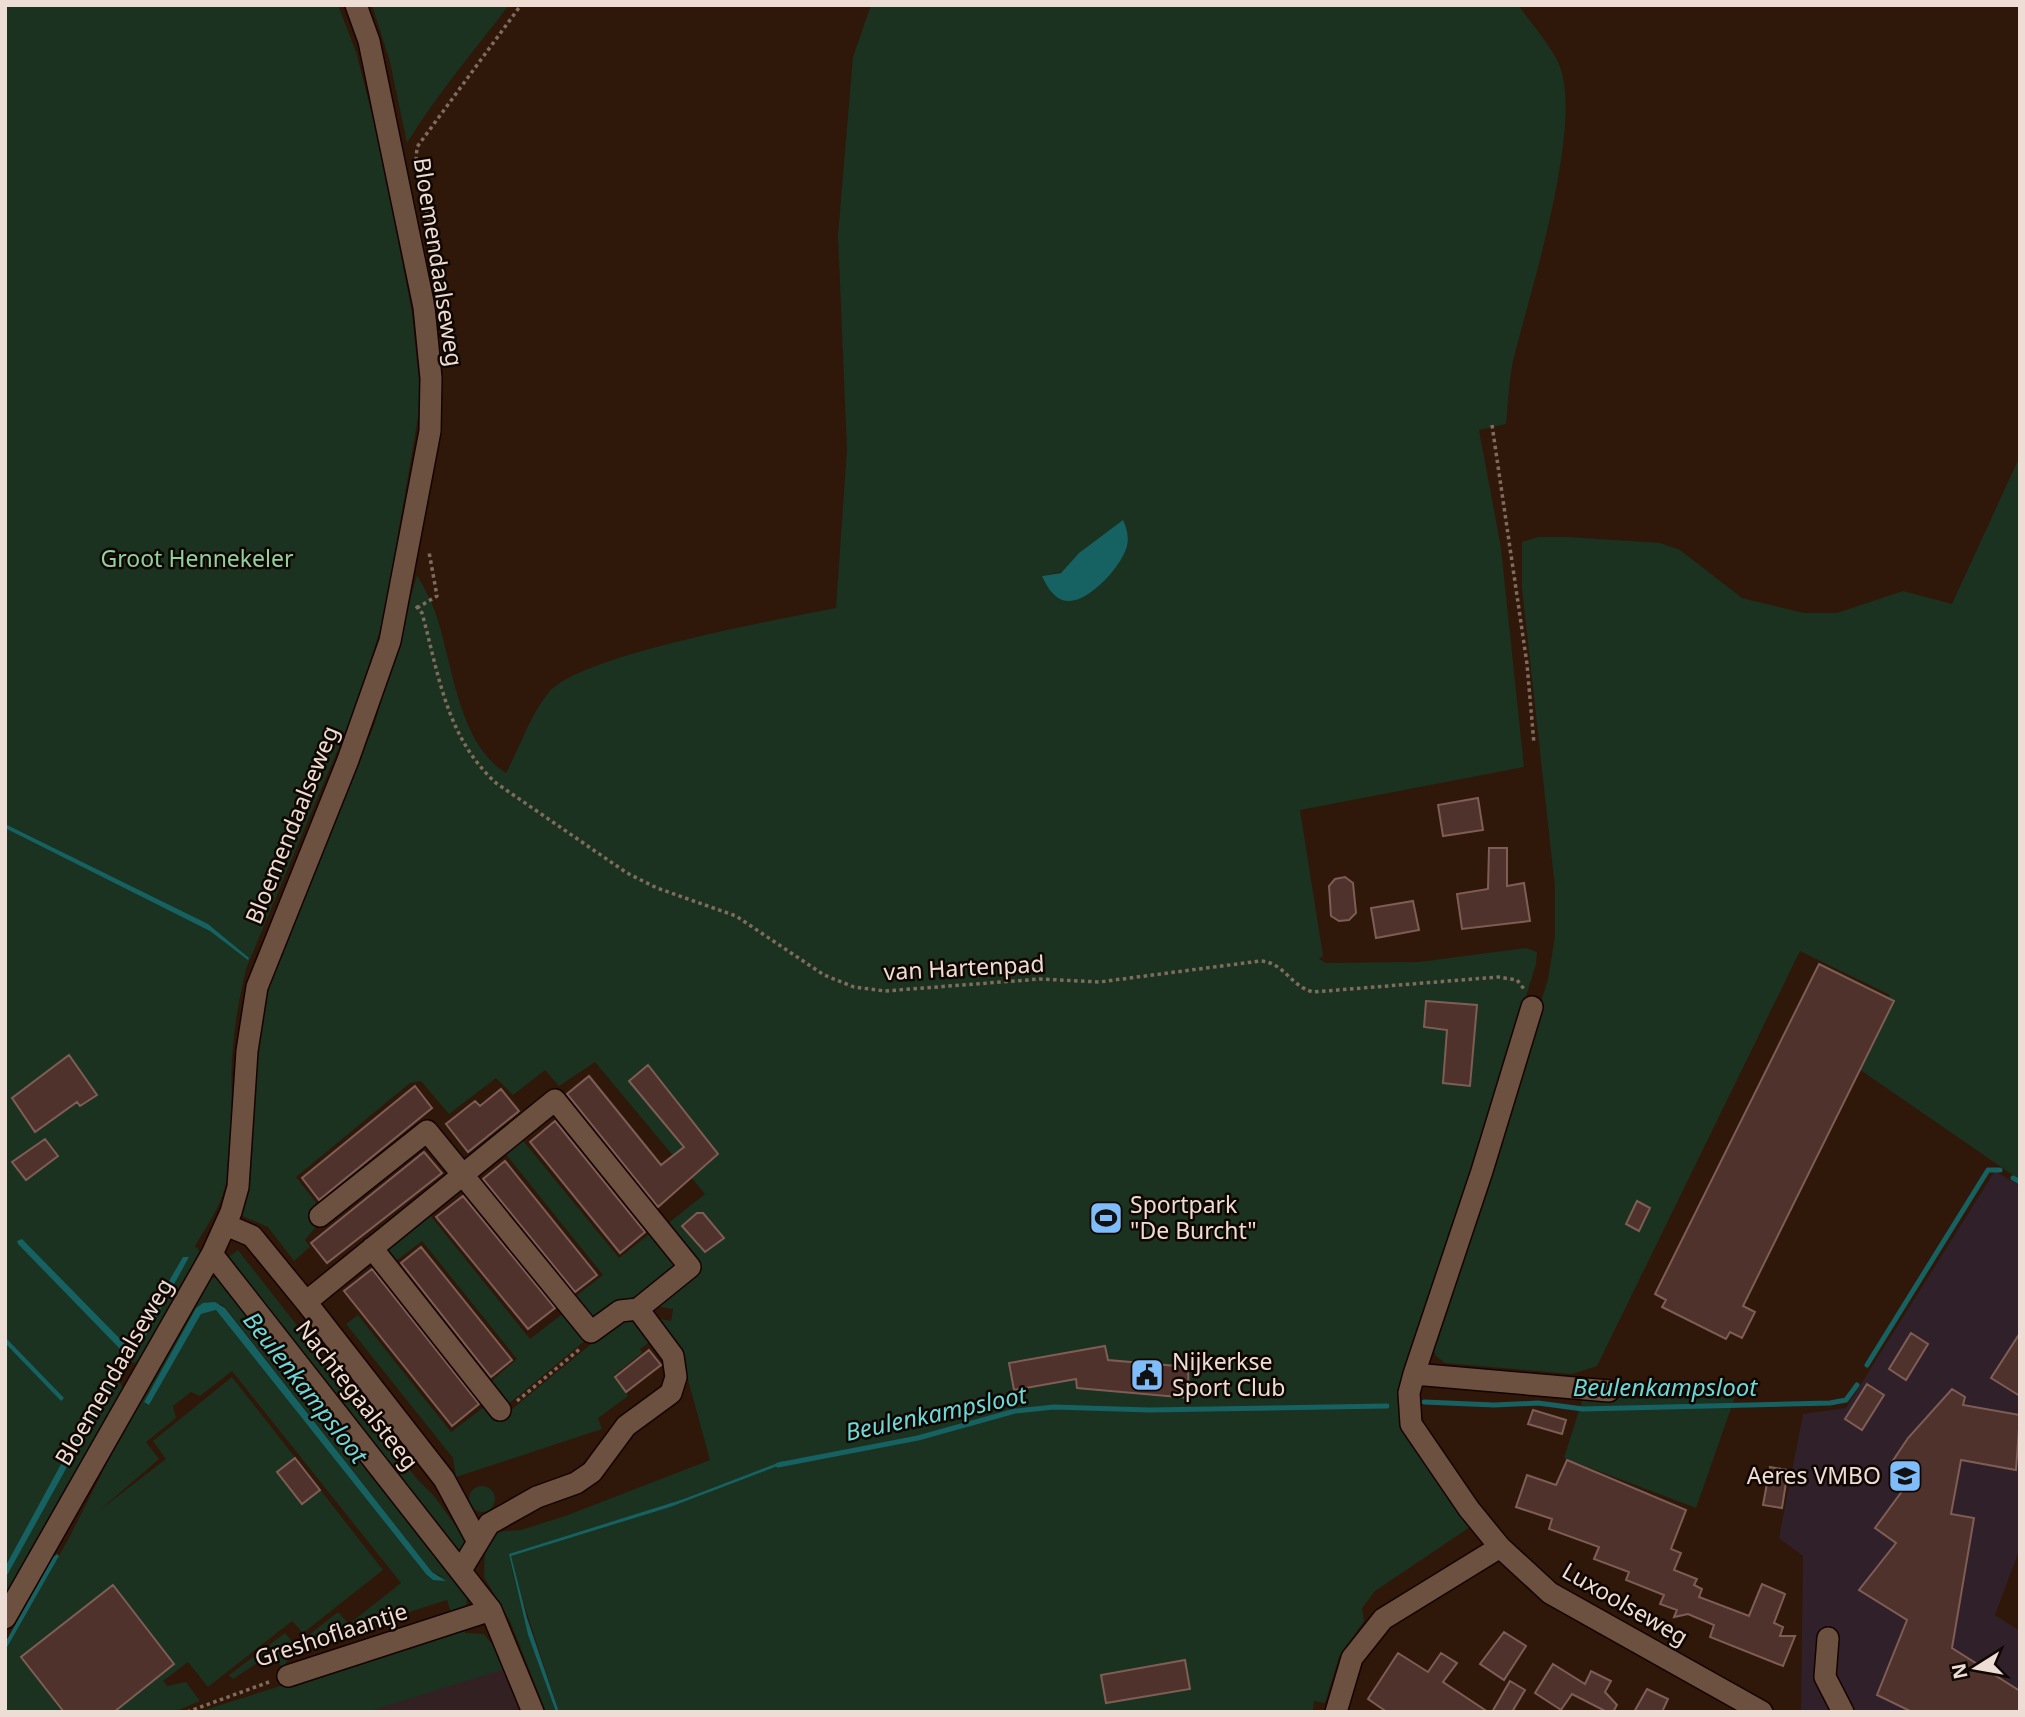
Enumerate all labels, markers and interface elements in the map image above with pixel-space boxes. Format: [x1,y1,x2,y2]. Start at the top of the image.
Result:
street label: Bloemendaalseweg [407,155,471,369]
park label: Groot Hennekeler [101,542,294,574]
street label: Bloemendaalseweg [237,721,345,928]
street label: van Hartenpad [883,947,1045,987]
place label: Sportpark "De Burcht" [1130,1188,1257,1246]
sports icon: Sportpark "De Burcht" [1087,1199,1125,1237]
street label: Bloemendaalseweg [47,1272,180,1471]
water label: Beulenkampsloot [236,1304,377,1471]
street label: Nachtegaalsteeg [289,1313,426,1476]
place label: Nijkerkse Sport Club [1172,1345,1285,1403]
public building icon: Nijkerkse Sport Club [1128,1356,1166,1394]
water label: Beulenkampsloot [1573,1370,1758,1403]
water label: Beulenkampsloot [842,1377,1030,1448]
school or university icon: Aeres VMBO [1886,1457,1924,1495]
place label: Aeres VMBO [1747,1459,1881,1491]
street label: Luxoolseweg [1557,1554,1694,1652]
street label: Greshoflaantje [250,1594,411,1674]
north arrow [1941,1633,2011,1703]
text: N [1945,1661,1974,1681]

